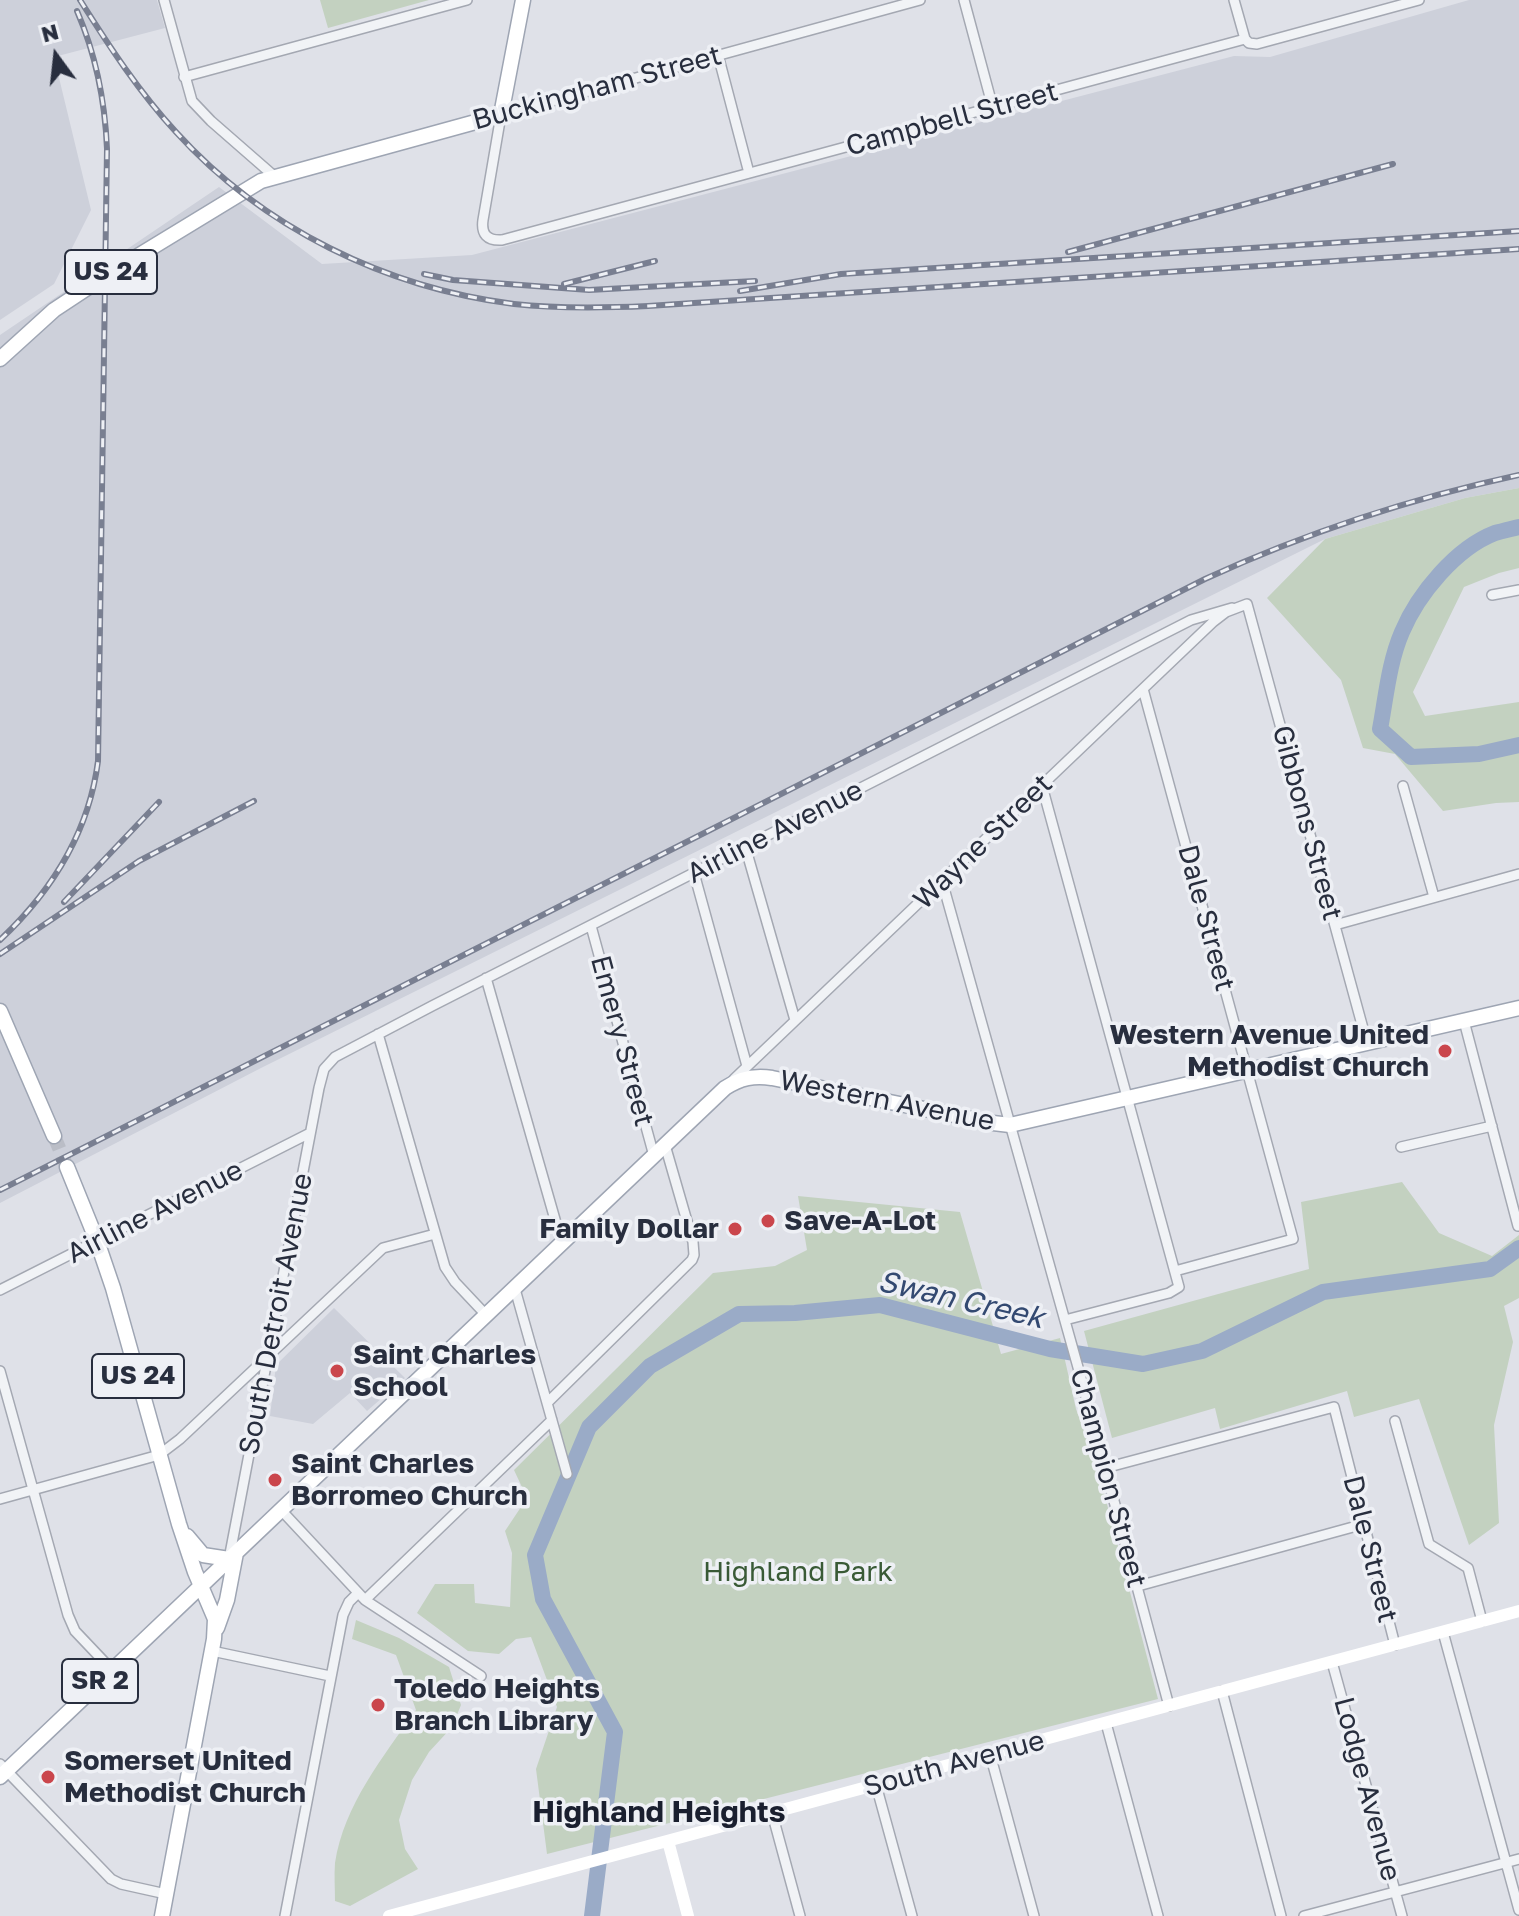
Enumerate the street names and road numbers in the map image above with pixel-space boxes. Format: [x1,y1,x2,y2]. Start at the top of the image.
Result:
street label: Buckingham Street [469,39,725,137]
street label: Campbell Street [842,75,1062,163]
road number: US 24 [65,250,157,294]
street label: Gibbons Street [1265,722,1349,924]
street label: Wayne Street [907,767,1059,917]
street label: Airline Avenue [681,773,869,891]
street label: Dale Street [1170,841,1242,995]
street label: Emery Street [583,952,661,1130]
street label: Western Avenue [777,1064,997,1138]
street label: Airline Avenue [61,1153,249,1271]
street label: South Detroit Avenue [232,1170,320,1458]
road number: US 24 [92,1354,184,1398]
street label: Champion Street [1063,1365,1153,1591]
street label: Dale Street [1336,1472,1404,1626]
road number: SR 2 [62,1659,138,1703]
street label: Lodge Avenue [1326,1693,1408,1885]
street label: South Avenue [860,1724,1048,1804]

